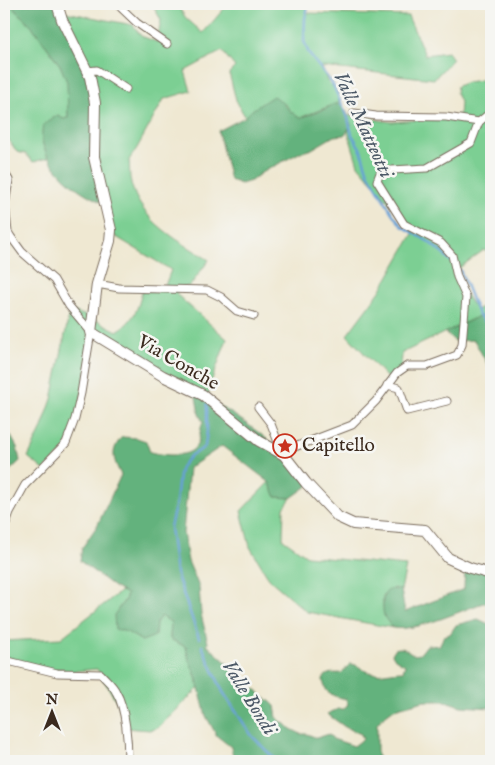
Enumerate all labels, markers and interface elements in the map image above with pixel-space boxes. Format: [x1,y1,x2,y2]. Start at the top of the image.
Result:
water label: Valle Matteotti [328,68,399,183]
street label: Via Conche [132,329,224,396]
place icon: Capitello [272,433,298,459]
place label: Capitello [302,434,375,458]
water label: Valle Bondi [216,656,282,741]
north arrow [28,688,78,738]
text: N [45,691,58,709]

